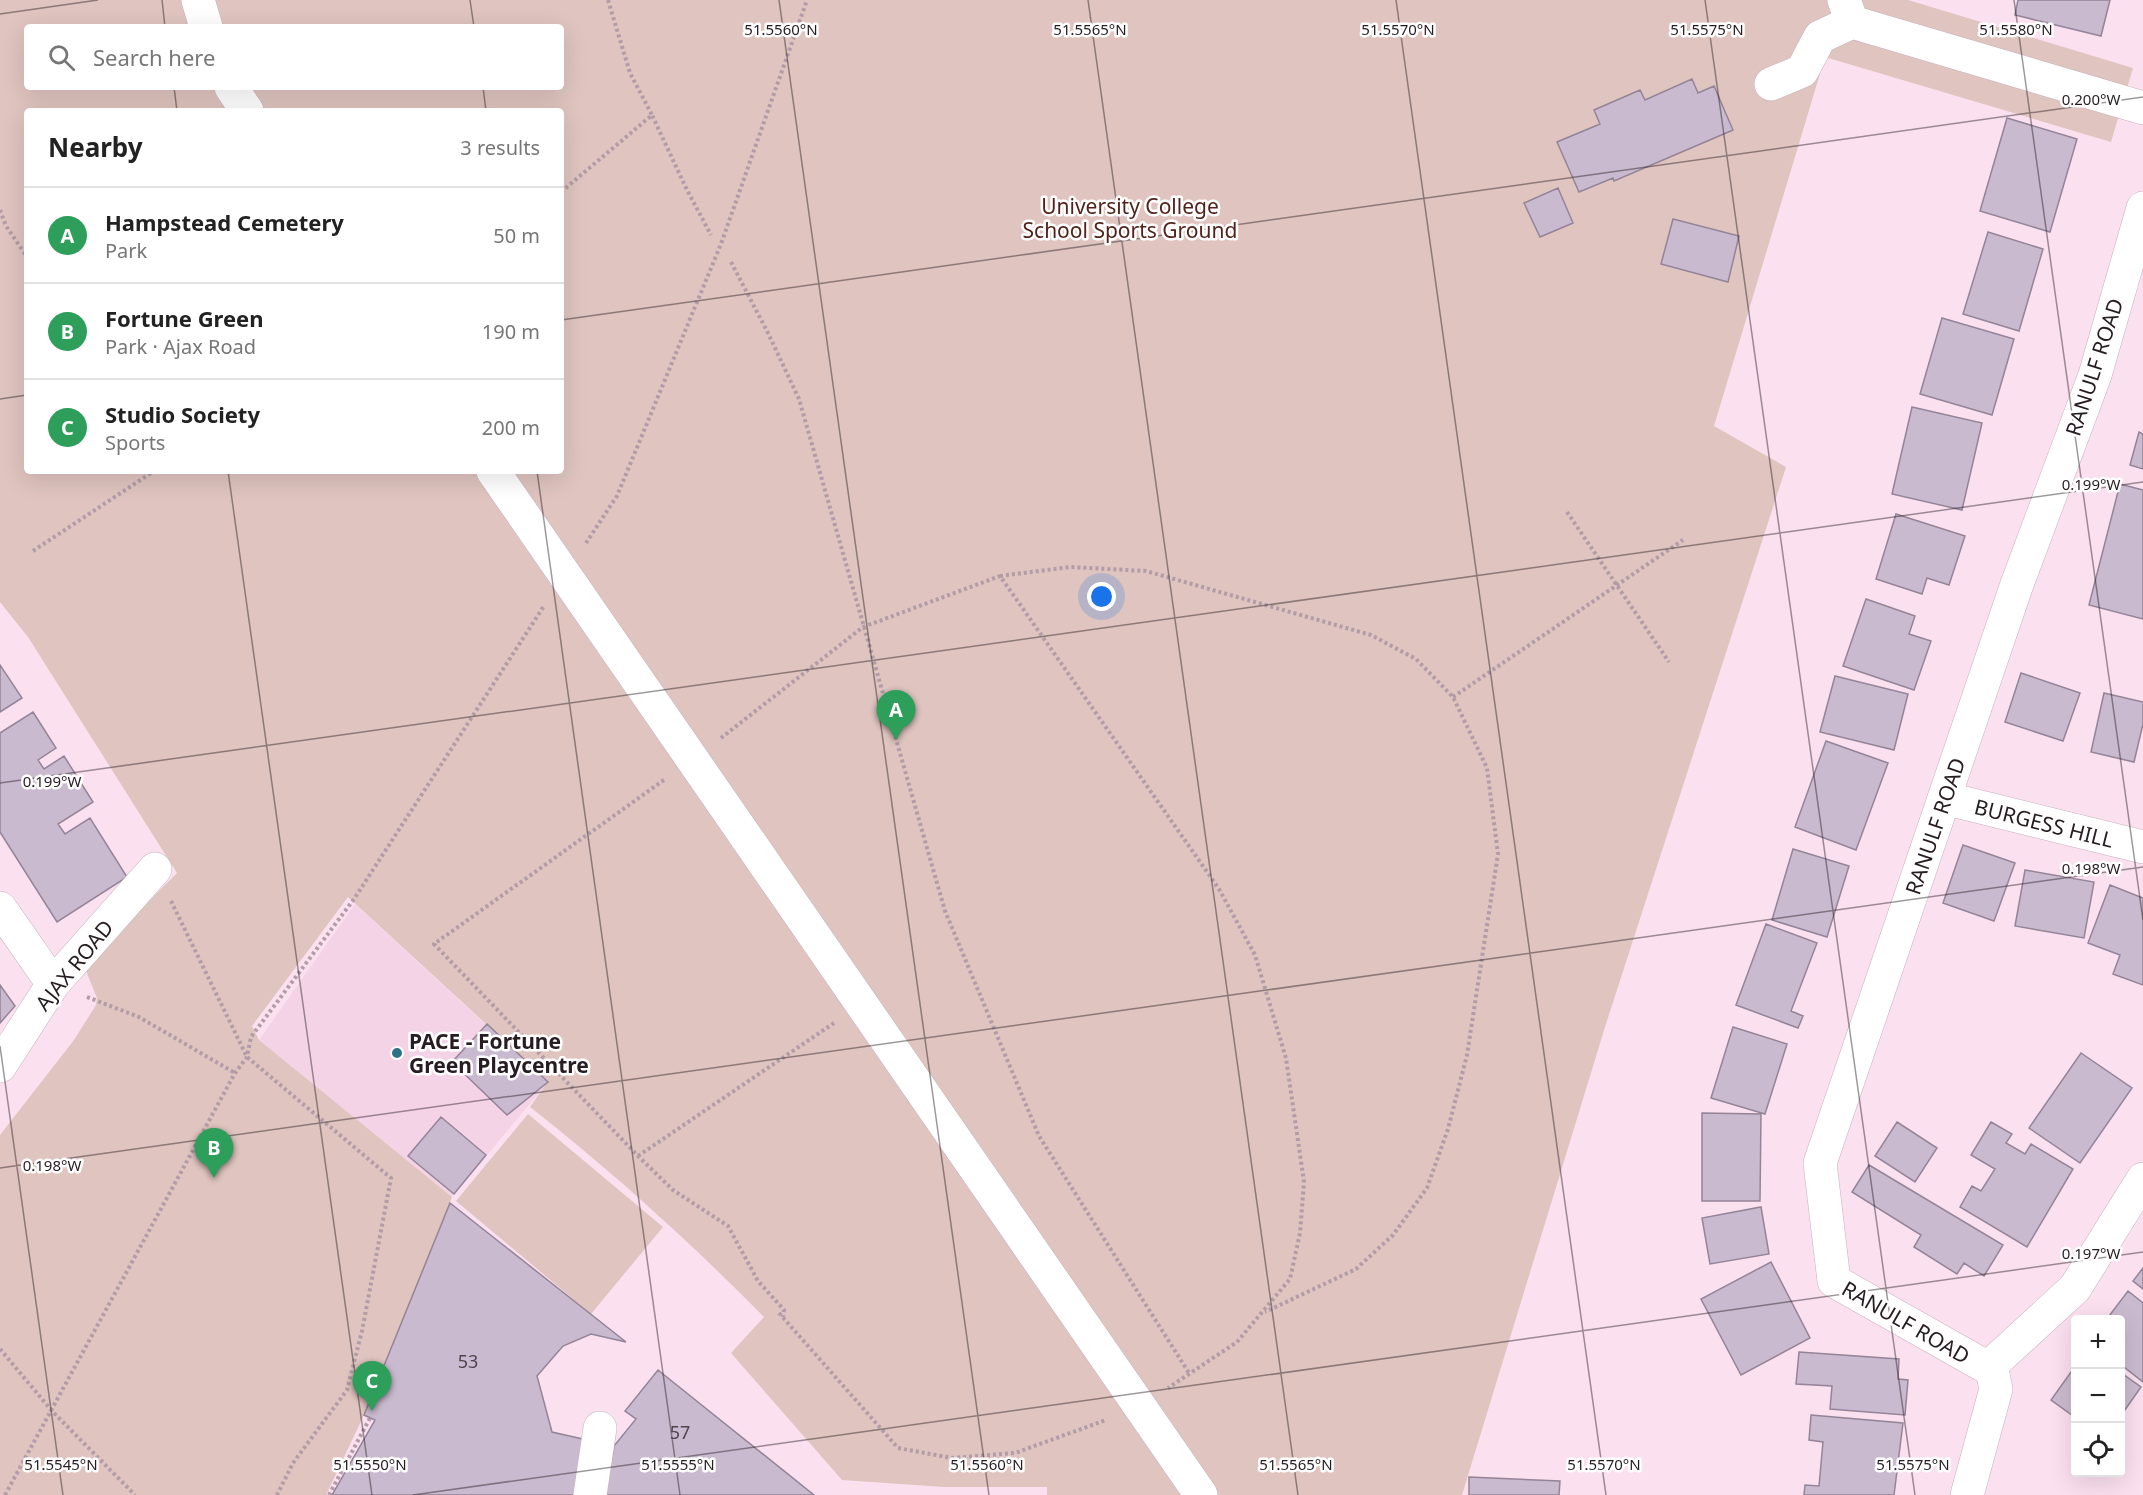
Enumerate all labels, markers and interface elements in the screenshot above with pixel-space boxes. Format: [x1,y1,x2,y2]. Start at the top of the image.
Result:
text: 51.5560°N [744,19,818,39]
text: 51.5565°N [1053,19,1127,39]
text: 51.5570°N [1361,19,1435,39]
text: 51.5575°N [1670,19,1744,39]
text: 51.5580°N [1979,19,2053,39]
search box [24,24,564,90]
icon: search [45,41,78,74]
text: Search here [93,42,215,72]
text: 0.200°W [2062,89,2120,109]
text: Nearby [48,129,143,165]
text: 3 results [460,134,540,161]
park label: University College School Sports Ground [1023,192,1237,244]
text: Hampstead Cemetery [105,207,344,237]
text: A [61,222,74,249]
text: 50 m [493,222,540,249]
text: Park [105,237,147,264]
street label: RANULF ROAD [2059,295,2129,439]
text: Fortune Green [105,303,264,333]
text: B [61,318,74,345]
text: 190 m [482,318,540,345]
text: Park · Ajax Road [105,333,256,360]
text: Studio Society [105,399,260,429]
text: C [61,414,74,441]
text: 200 m [482,414,540,441]
text: Sports [105,429,165,456]
text: 0.199°W [2062,474,2120,494]
your location [1087,582,1116,611]
pin: A [876,690,916,740]
street label: RANULF ROAD [1898,754,1972,898]
text: 0.199°W [23,771,81,791]
street label: BURGESS HILL [1972,792,2116,854]
text: 0.198°W [2062,858,2120,878]
street label: AJAX ROAD [29,914,119,1016]
place label: PACE - Fortune Green Playcentre [409,1027,589,1079]
marker: PACE - Fortune Green Playcentre [390,1046,404,1060]
pin: B [194,1128,234,1178]
text: 0.198°W [23,1155,81,1175]
text: 0.197°W [2062,1243,2120,1263]
street label: RANULF ROAD [1837,1274,1975,1370]
map controls [2071,1315,2125,1477]
button: + [2071,1315,2125,1369]
house number: 53 [458,1349,478,1373]
pin: C [352,1362,392,1411]
button: − [2071,1369,2125,1423]
house number: 57 [670,1420,690,1444]
button: locate [2071,1423,2125,1477]
text: 51.5545°N [24,1454,98,1474]
text: 51.5550°N [333,1454,407,1474]
text: 51.5555°N [641,1454,715,1474]
text: 51.5560°N [950,1454,1024,1474]
text: 51.5565°N [1259,1454,1333,1474]
text: 51.5570°N [1567,1454,1641,1474]
text: 51.5575°N [1876,1454,1950,1474]

